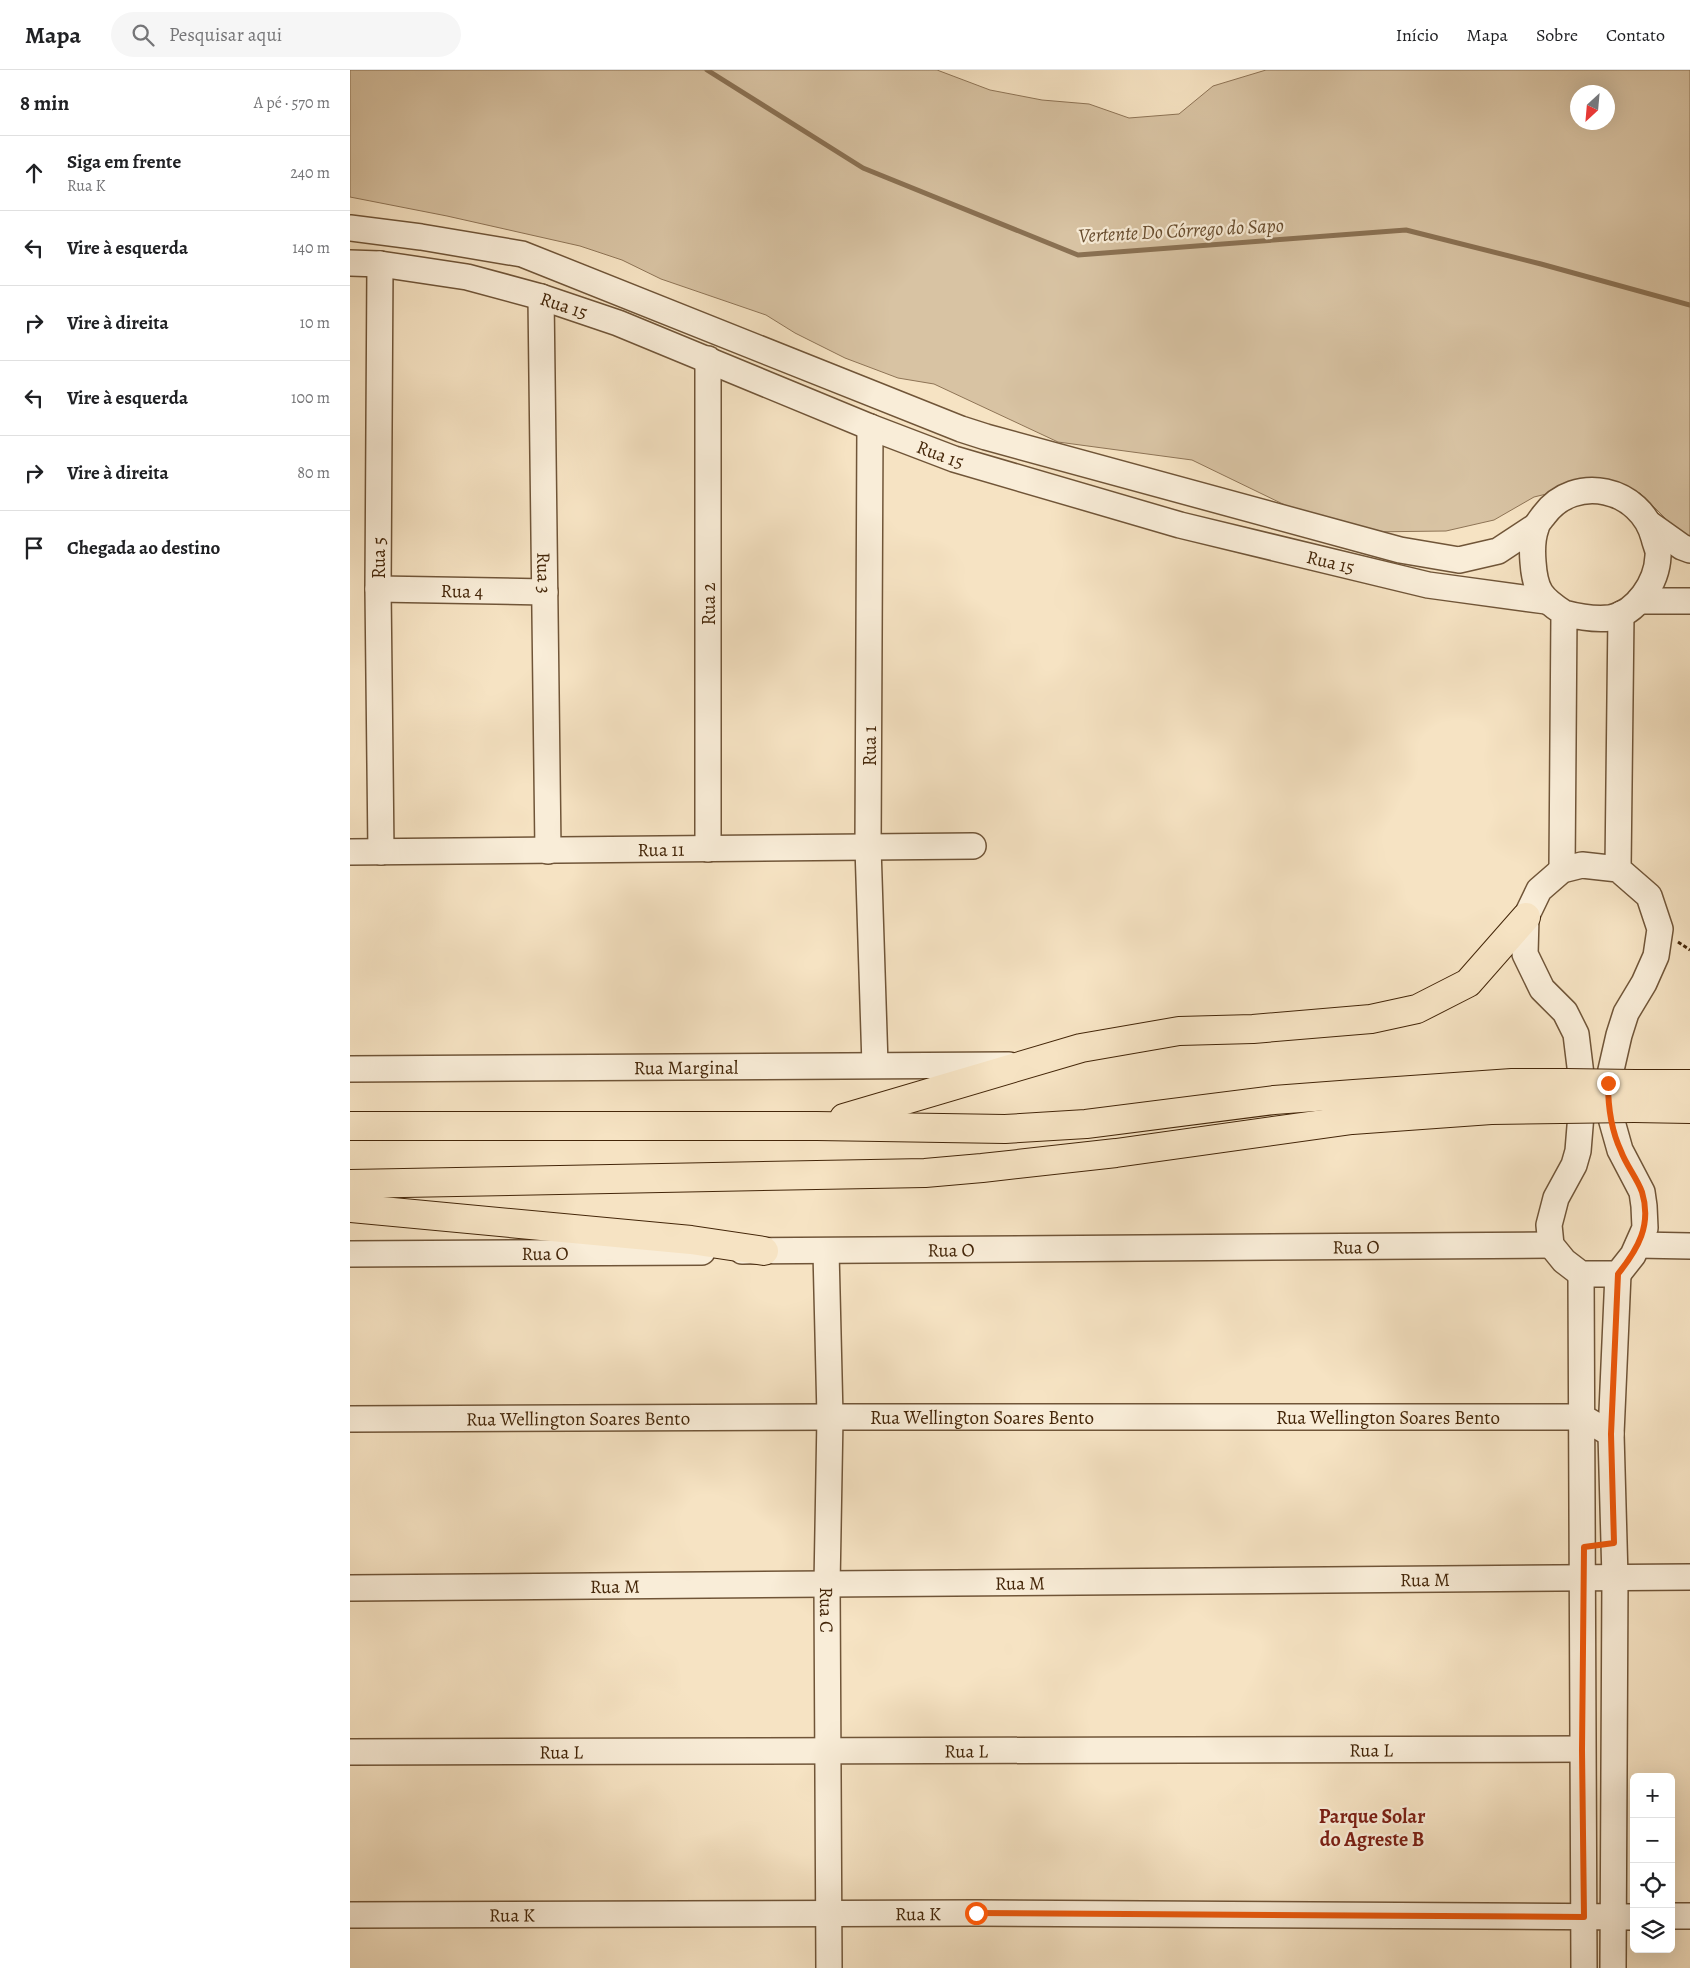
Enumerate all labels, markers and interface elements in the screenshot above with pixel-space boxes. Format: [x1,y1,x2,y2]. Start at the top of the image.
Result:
search box [111,12,461,57]
text: Mapa [25,19,81,51]
icon: search [129,21,157,49]
text: Pesquisar aqui [169,22,282,48]
text: Início [1396,23,1439,47]
text: Mapa [1467,23,1508,47]
text: Sobre [1536,23,1578,47]
text: Contato [1606,23,1665,47]
north arrow [1570,85,1615,130]
text: 8 min [20,89,69,117]
text: A pé · 570 m [254,92,330,114]
text: Siga em frente [67,149,181,175]
icon: ahead [20,159,48,187]
text: 240 m [290,162,330,184]
text: Rua K [67,175,106,197]
water label: Vertente Do Córrego do Sapo [1078,212,1285,249]
icon: left [20,234,48,262]
text: Vire à esquerda [67,235,188,261]
text: 140 m [292,237,330,259]
street label: Rua 15 [537,286,591,326]
icon: right [20,309,48,337]
text: Vire à direita [67,310,169,336]
text: 10 m [300,312,330,334]
icon: left [20,384,48,412]
text: Vire à esquerda [67,385,188,411]
text: 100 m [291,387,330,409]
street label: Rua 15 [913,434,967,475]
icon: right [20,459,48,487]
text: Vire à direita [67,460,169,486]
text: 80 m [297,462,330,484]
icon: arrive [20,534,48,562]
text: Chegada ao destino [67,535,220,561]
street label: Rua 5 [366,537,392,579]
street label: Rua 15 [1304,544,1357,581]
street label: Rua 3 [530,552,557,594]
street label: Rua 4 [440,578,484,605]
street label: Rua 2 [696,583,722,625]
street label: Rua 1 [857,725,883,766]
street label: Rua 11 [637,837,685,863]
street label: Rua Marginal [634,1055,739,1081]
route end [1597,1072,1620,1095]
street label: Rua O [1332,1234,1380,1261]
street label: Rua O [927,1237,975,1264]
street label: Rua O [521,1241,569,1267]
street label: Rua Wellington Soares Bento [870,1405,1094,1431]
street label: Rua Wellington Soares Bento [1276,1405,1500,1431]
street label: Rua Wellington Soares Bento [466,1406,690,1433]
street label: Rua M [1400,1567,1450,1593]
street label: Rua M [995,1570,1045,1597]
street label: Rua M [590,1574,640,1600]
street label: Rua C [813,1587,839,1633]
street label: Rua L [1349,1737,1393,1764]
street label: Rua L [944,1738,988,1765]
street label: Rua L [539,1739,583,1766]
map controls [1630,1773,1675,1953]
button: + [1630,1773,1675,1818]
district label: Parque Solar do Agreste B [1319,1803,1425,1853]
button: − [1630,1818,1675,1863]
button: locate [1630,1863,1675,1908]
street label: Rua K [895,1901,941,1927]
street label: Rua K [489,1902,535,1929]
route start [965,1902,988,1925]
button: layers [1630,1908,1675,1953]

